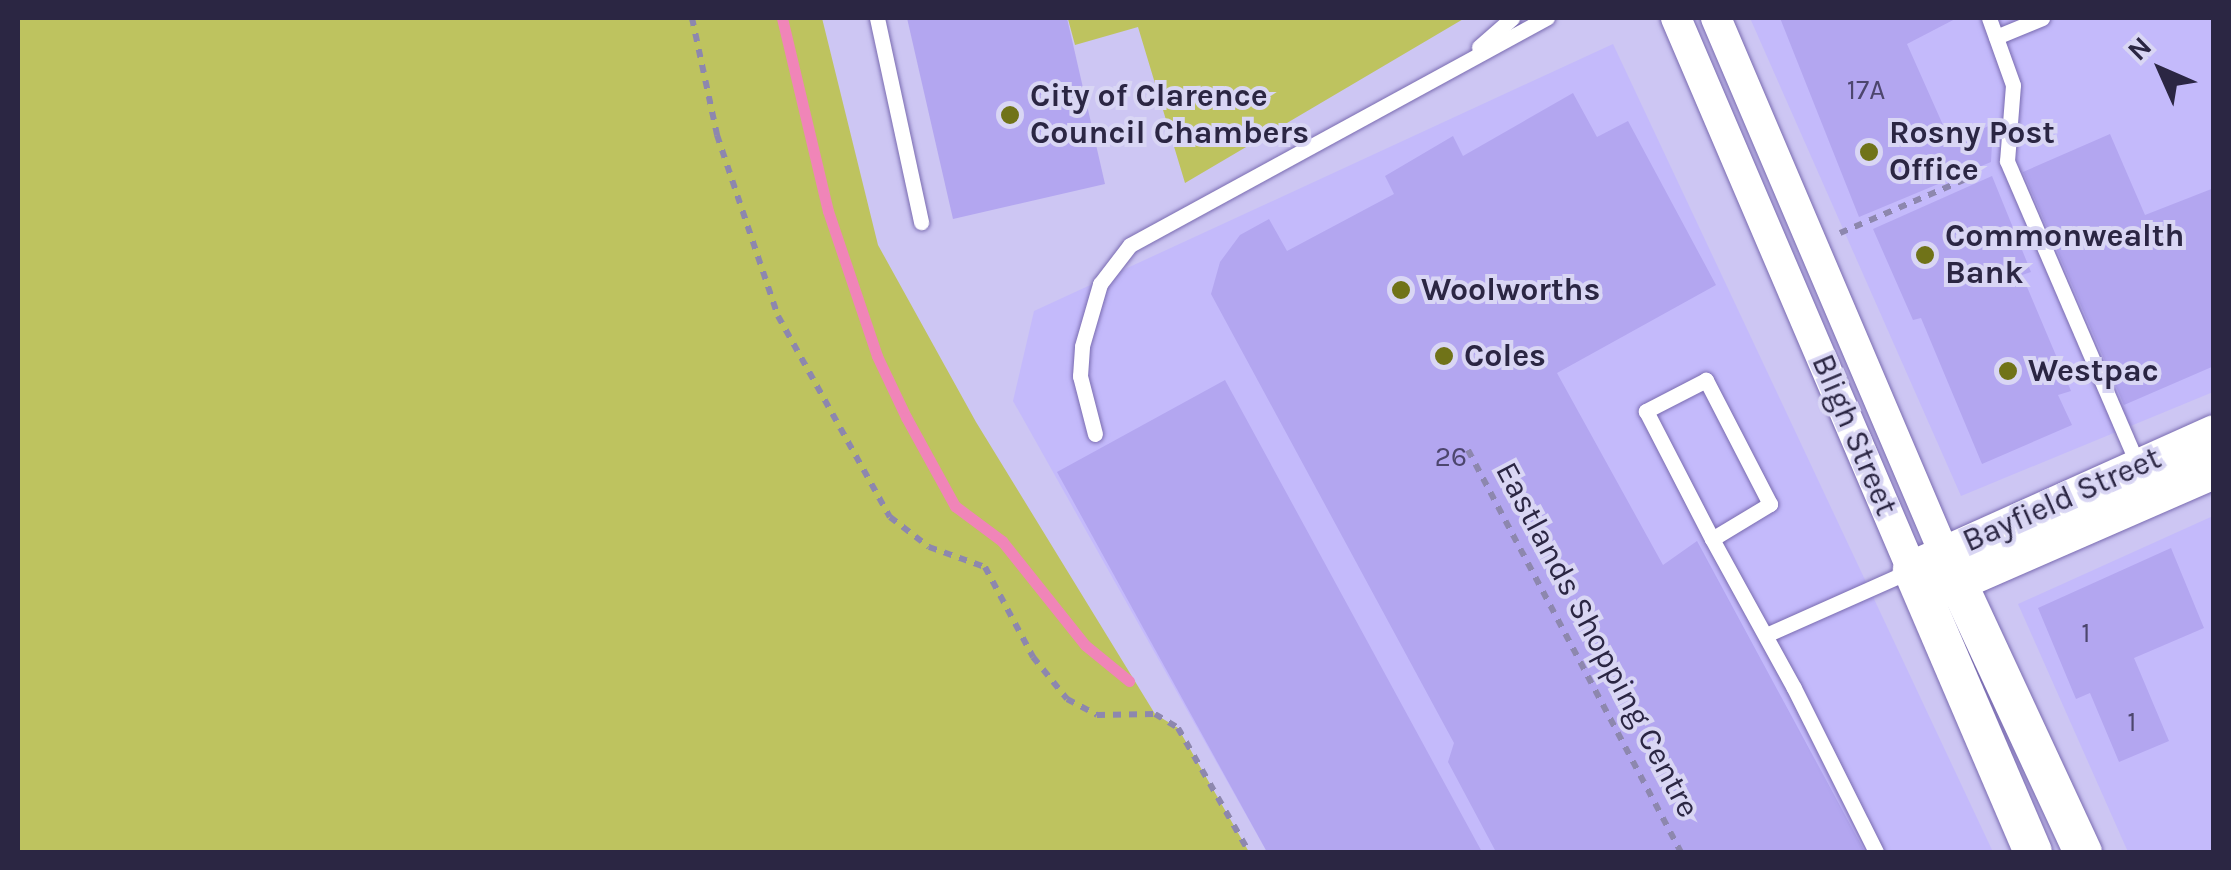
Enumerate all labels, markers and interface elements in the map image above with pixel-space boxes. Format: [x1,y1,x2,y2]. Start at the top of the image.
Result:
north arrow [2111,20,2211,120]
text: N [2121,30,2158,67]
house number: 17A [1847,73,1885,107]
place label: City of Clarence Council Chambers [1030,78,1309,153]
marker: City of Clarence Council Chambers [999,104,1021,126]
place label: Rosny Post Office [1889,115,2055,190]
marker: Rosny Post Office [1858,141,1880,163]
place label: Commonwealth Bank [1945,218,2184,293]
marker: Commonwealth Bank [1914,244,1936,266]
place label: Woolworths [1421,271,1600,309]
marker: Woolworths [1390,279,1412,301]
place label: Coles [1464,337,1546,375]
marker: Coles [1433,345,1455,367]
street label: Bligh Street [1803,349,1905,521]
place label: Westpac [2028,352,2159,390]
marker: Westpac [1997,360,2019,382]
street label: Bayfield Street [1957,439,2167,561]
house number: 26 [1435,440,1467,474]
street label: Eastlands Shopping Centre [1487,456,1707,824]
house number: 1 [2081,616,2091,650]
house number: 1 [2127,705,2137,739]

